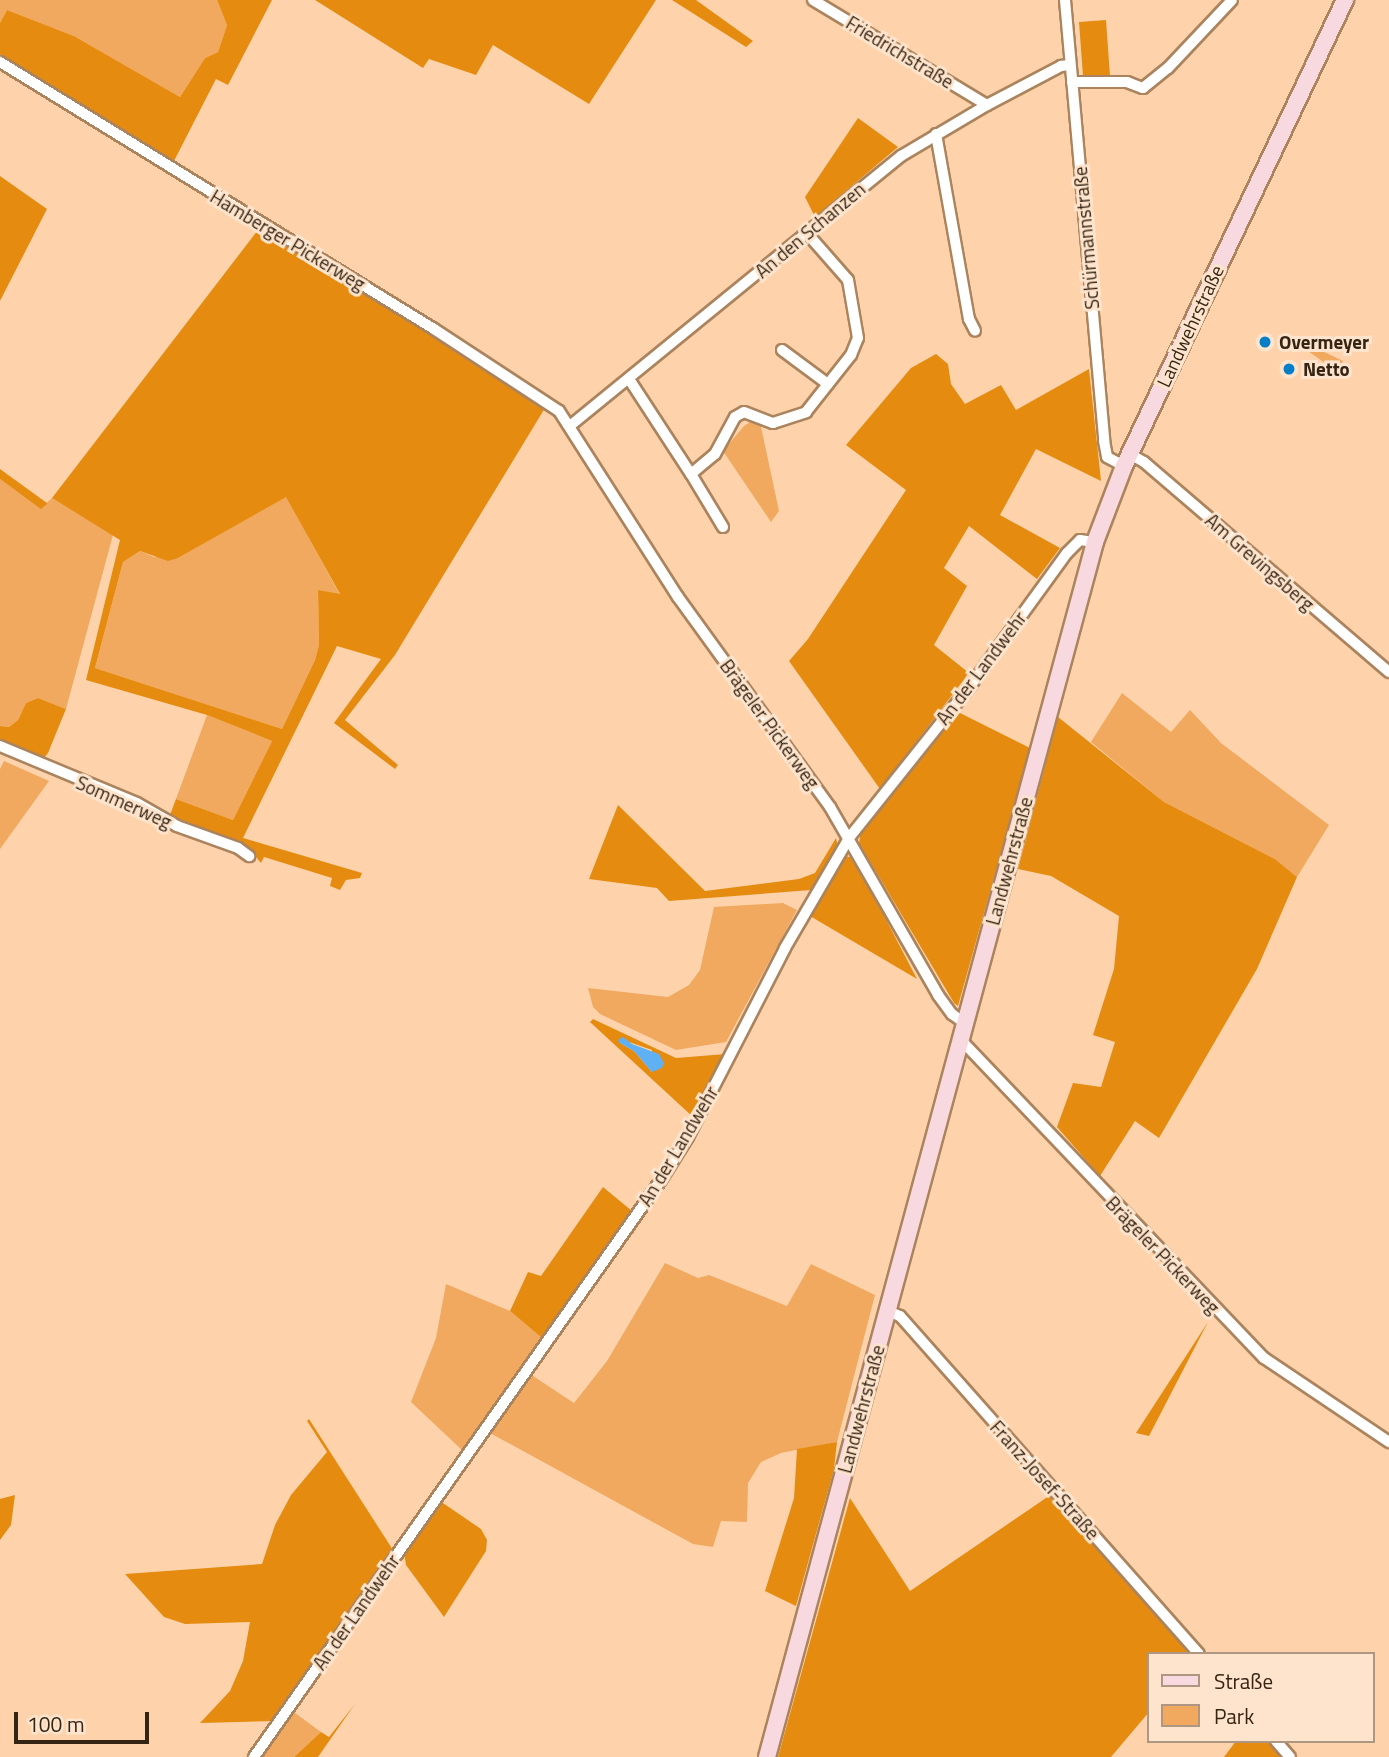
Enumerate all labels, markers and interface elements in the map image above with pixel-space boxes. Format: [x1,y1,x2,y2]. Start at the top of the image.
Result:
street label: Friedrichstraße [842,11,958,93]
street label: Schürmannstraße [1068,166,1104,310]
street label: An den Schanzen [750,177,870,283]
street label: Hamberger Pickerweg [206,185,370,295]
street label: Landwehrstraße [1152,261,1228,391]
place label: Overmeyer [1279,331,1369,353]
marker: Overmeyer [1257,334,1273,350]
place label: Netto [1303,358,1350,380]
marker: Netto [1281,361,1297,377]
street label: Am Grevingsberg [1201,509,1319,615]
street label: An der Landwehr [931,607,1031,729]
street label: Brägeler Pickerweg [715,655,825,793]
street label: Sommerweg [73,771,175,833]
street label: Landwehrstraße [981,794,1037,928]
street label: An der Landwehr [633,1082,723,1210]
street label: Brägeler Pickerweg [1101,1192,1225,1318]
street label: Landwehrstraße [833,1342,889,1476]
street label: Franz-Josef-Straße [986,1416,1104,1544]
street label: An der Landwehr [308,1550,404,1674]
legend [1148,1652,1375,1743]
text: Straße [1214,1665,1273,1697]
scale bar [18,1698,152,1742]
text: Park [1214,1700,1254,1732]
text: 100 m [27,1708,84,1740]

